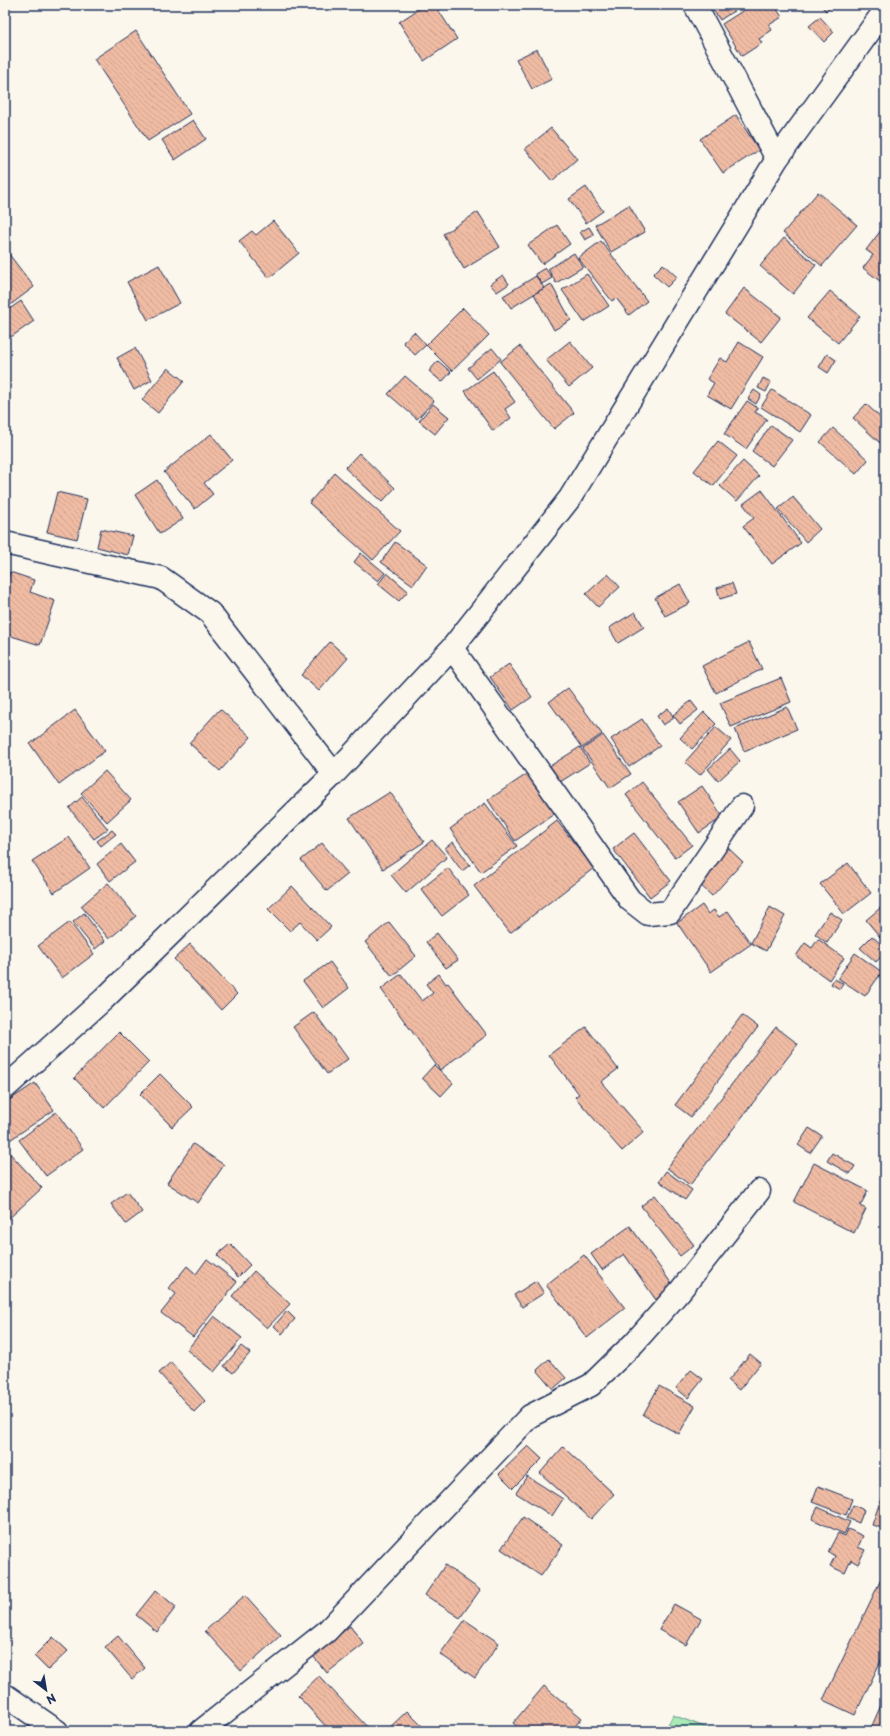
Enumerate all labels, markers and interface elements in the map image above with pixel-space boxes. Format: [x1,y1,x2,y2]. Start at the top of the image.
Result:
north arrow [26,1670,66,1710]
text: N [43,1689,60,1709]

